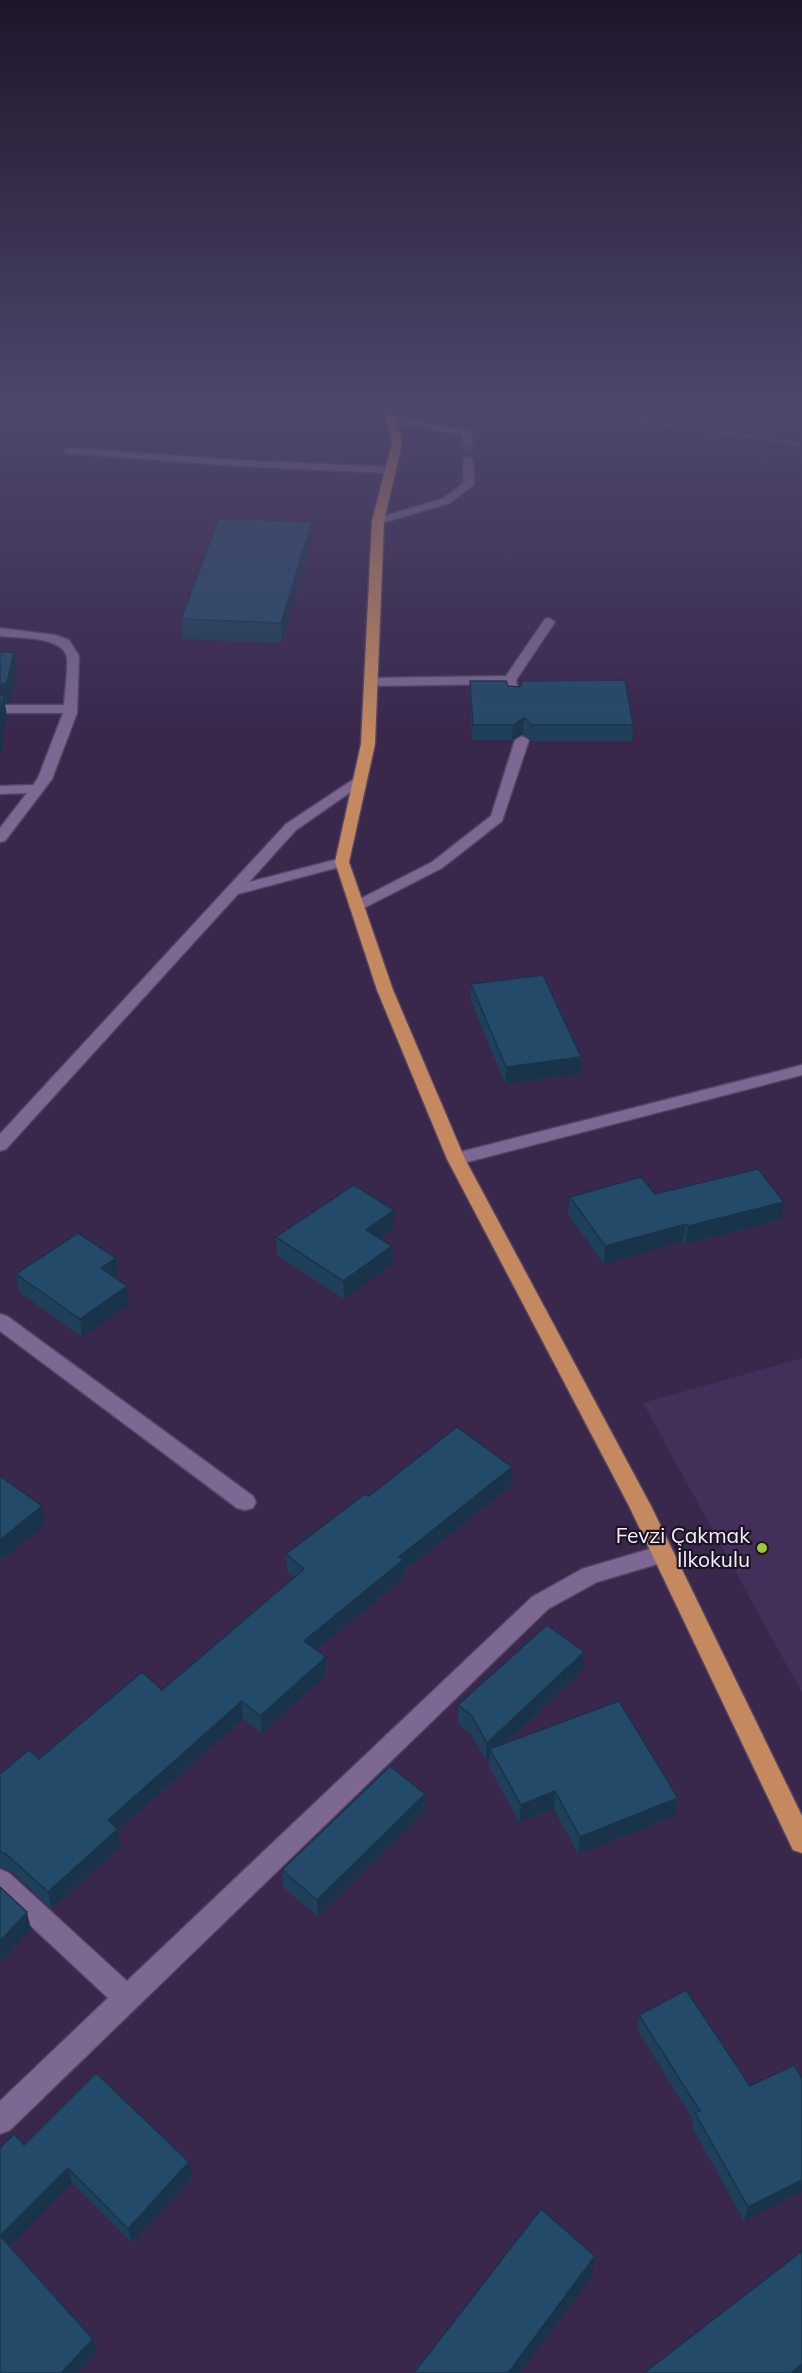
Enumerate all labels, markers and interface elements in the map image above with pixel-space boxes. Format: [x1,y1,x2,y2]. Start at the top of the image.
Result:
place label: Fevzi Çakmak İlkokulu [616,1522,750,1572]
marker: Fevzi Çakmak İlkokulu [755,1541,769,1555]

